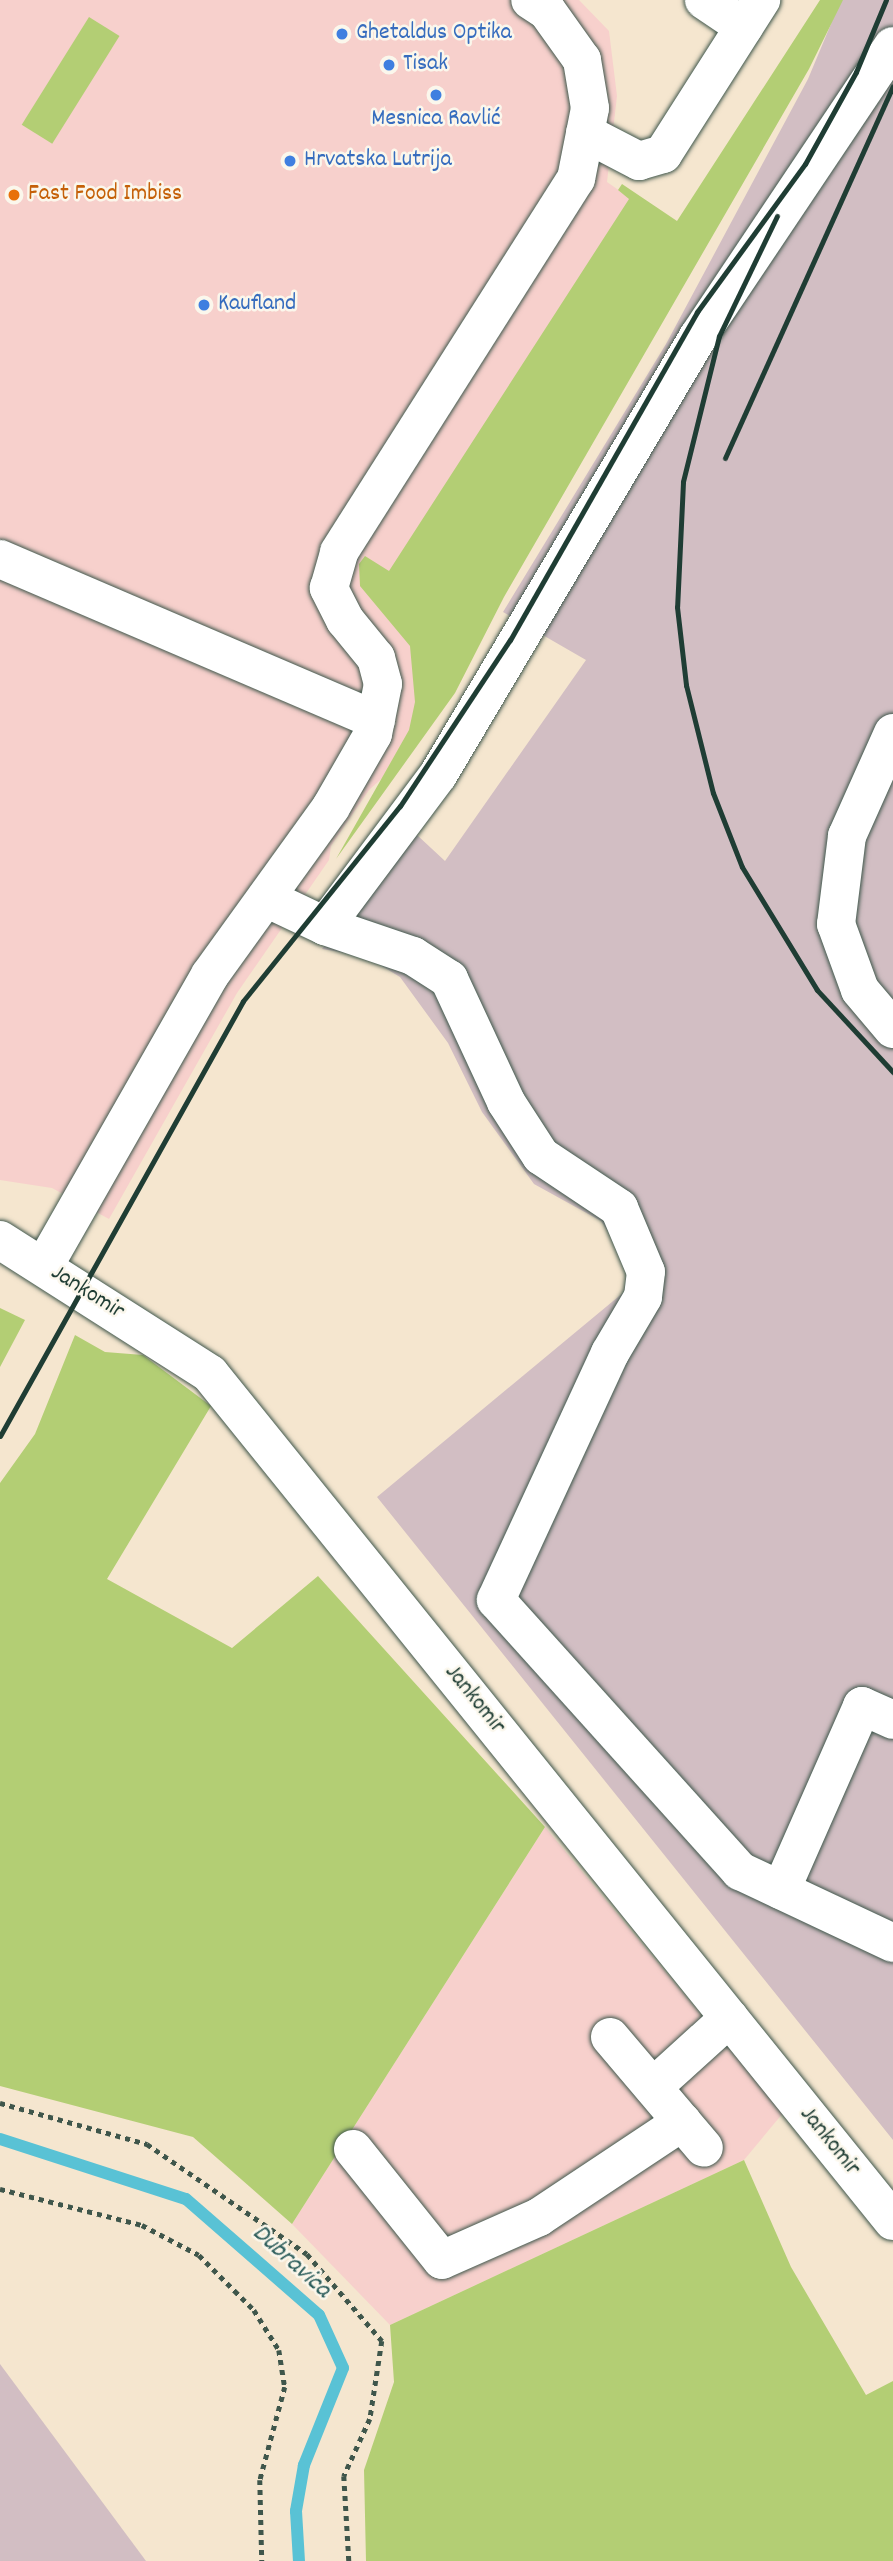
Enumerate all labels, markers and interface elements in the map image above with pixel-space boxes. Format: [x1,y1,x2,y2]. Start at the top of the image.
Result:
place label: Ghetaldus Optika [356,20,512,48]
marker: Ghetaldus Optika [334,26,350,42]
place label: Tisak [403,51,448,79]
marker: Tisak [381,57,397,73]
marker: Mesnica Ravlić [428,87,444,103]
place label: Mesnica Ravlić [371,106,501,134]
place label: Hrvatska Lutrija [304,147,452,175]
marker: Hrvatska Lutrija [282,153,298,169]
place label: Fast Food Imbiss [28,181,182,209]
marker: Fast Food Imbiss [6,187,22,203]
place label: Kaufland [218,291,296,319]
marker: Kaufland [196,297,212,313]
street label: Jankomir [45,1259,129,1327]
street label: Jankomir [437,1659,511,1741]
street label: Jankomir [792,2101,866,2183]
water label: Dubravica [245,2218,337,2306]

